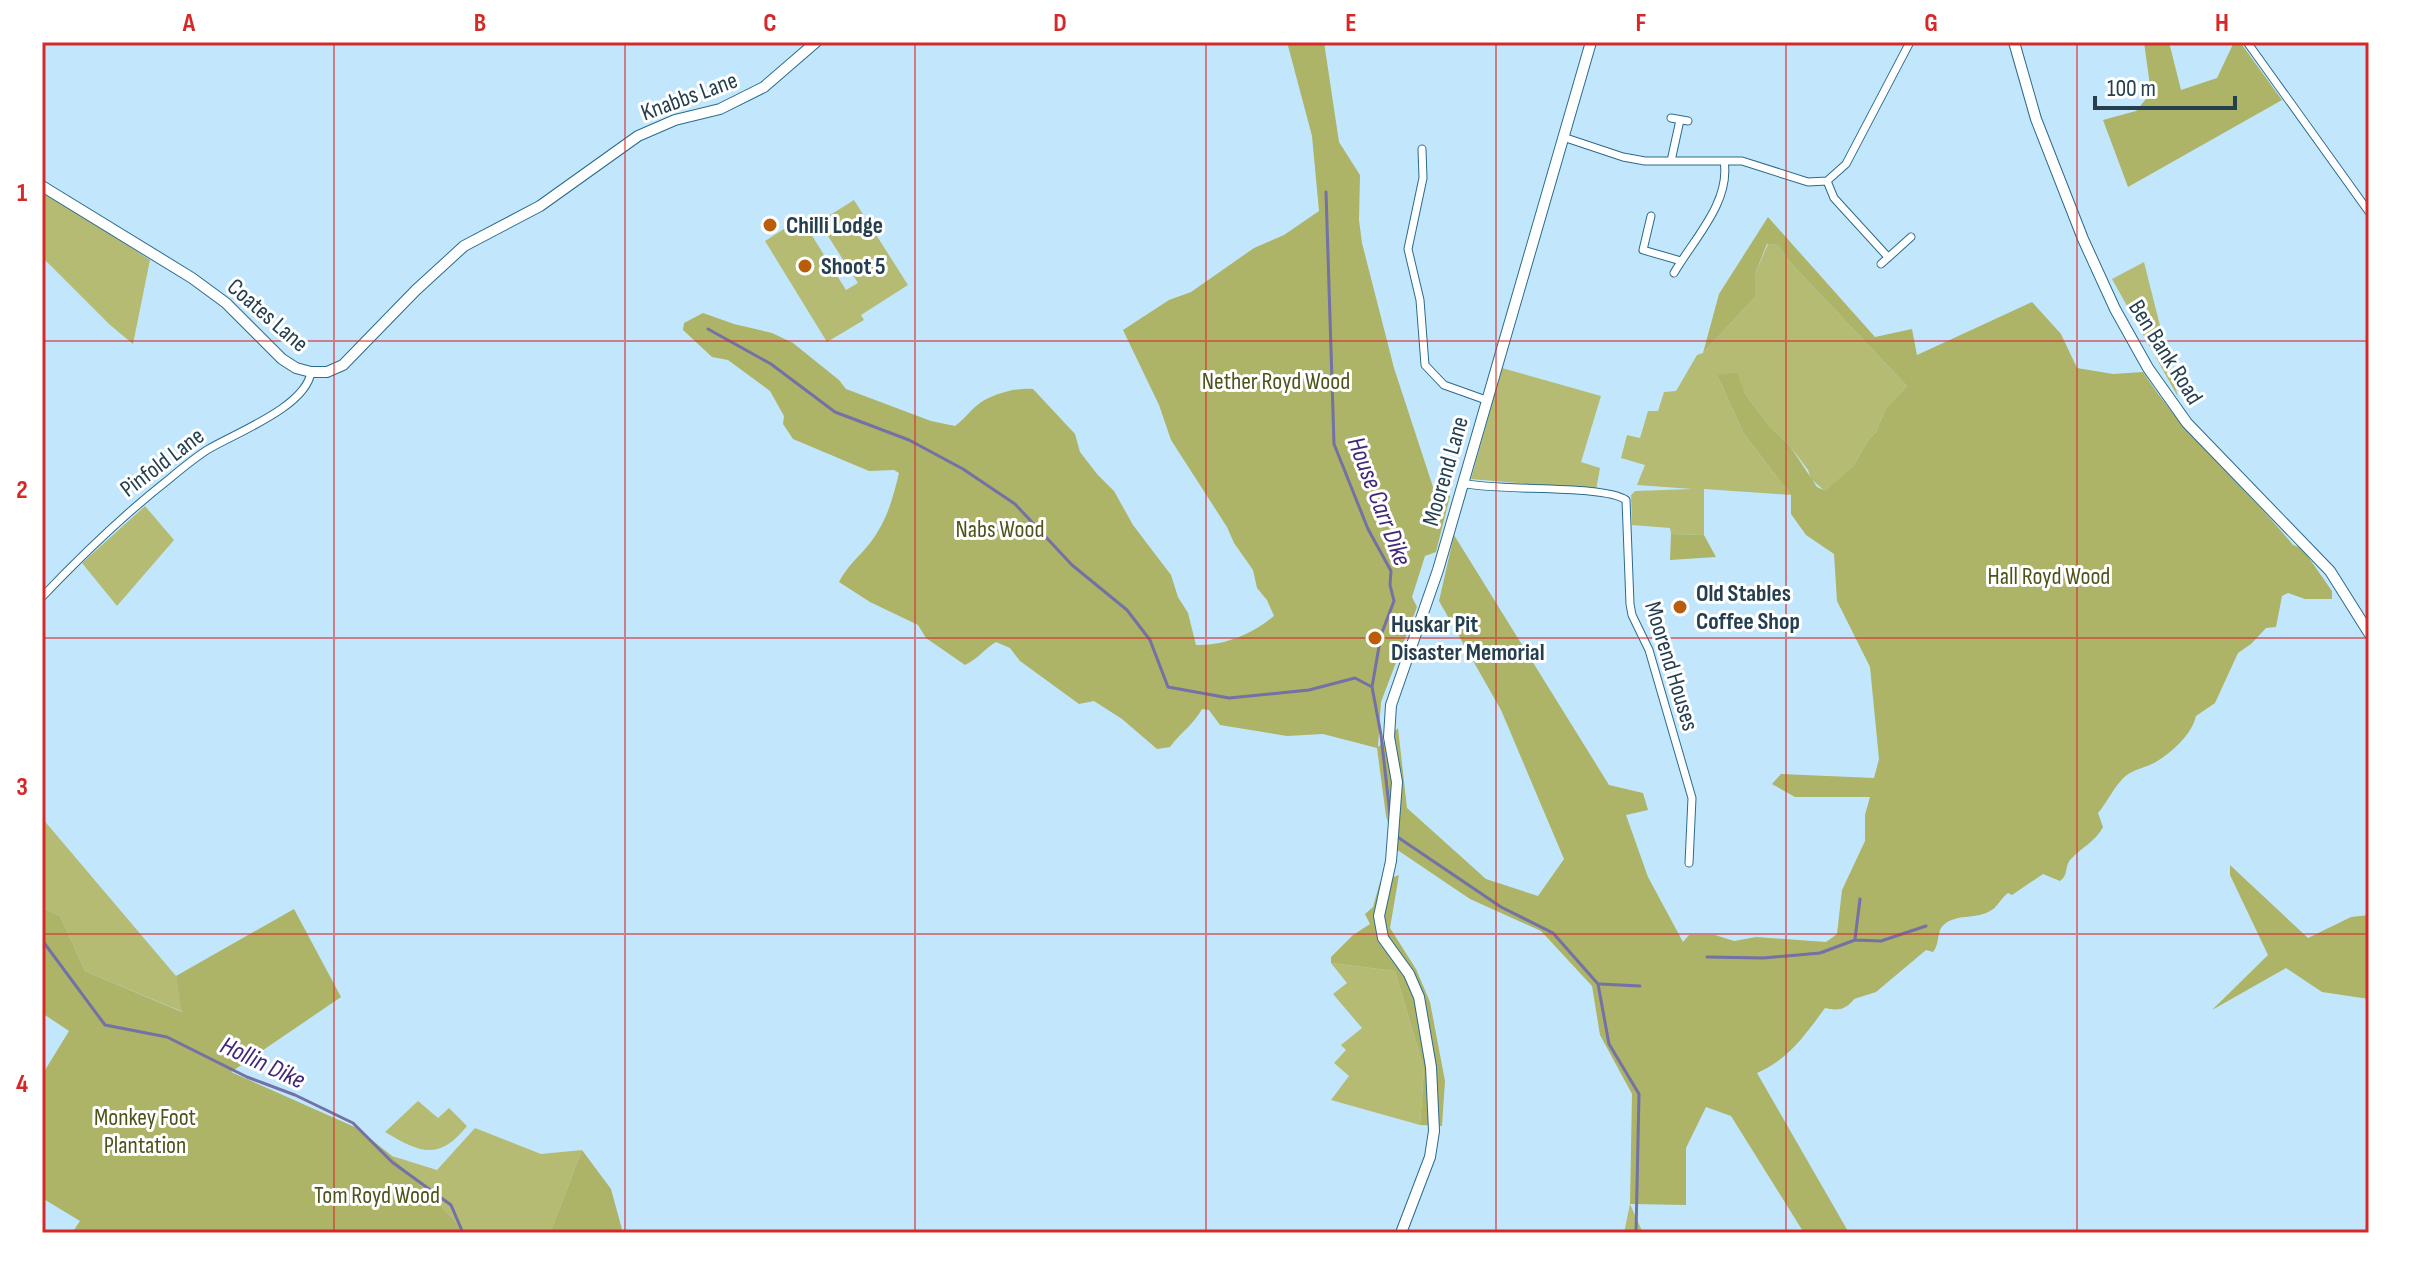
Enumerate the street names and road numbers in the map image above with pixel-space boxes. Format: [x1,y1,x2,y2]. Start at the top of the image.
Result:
street label: Knabbs Lane [637,66,741,127]
street label: Coates Lane [221,272,314,358]
street label: Ben Bank Road [2122,295,2209,410]
street label: Moorend Lane [1416,413,1475,529]
street label: Pinfold Lane [115,421,210,503]
street label: Moorend Houses [1638,598,1705,734]

